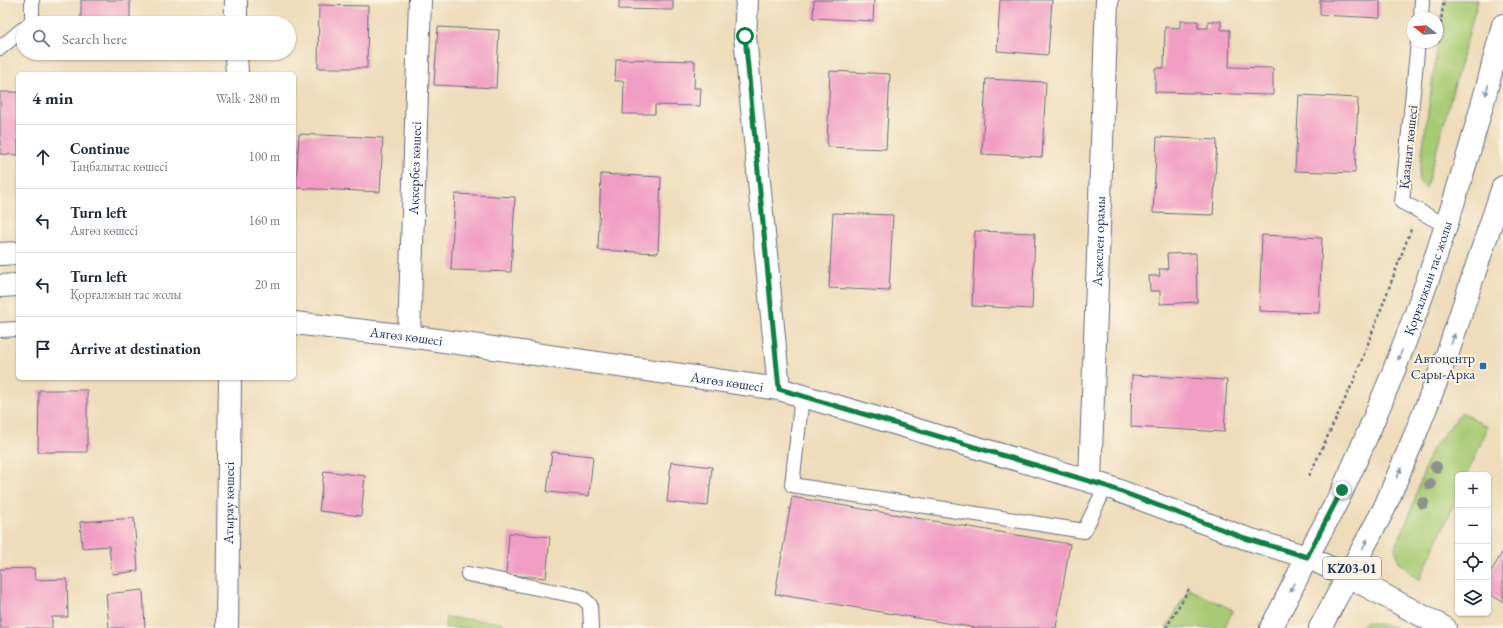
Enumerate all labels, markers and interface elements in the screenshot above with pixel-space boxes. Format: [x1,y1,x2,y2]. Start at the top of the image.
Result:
north arrow [1407,12,1443,48]
search box [16,16,296,60]
icon: search [30,27,52,49]
route start [736,27,754,45]
text: Search here [62,29,127,48]
one-way arrow [1484,84,1490,97]
text: 4 min [32,87,73,109]
text: Walk · 280 m [216,90,280,107]
street label: Қазанат көшесі [1395,103,1421,190]
street label: Ақкербез көшесі [404,121,425,216]
text: Continue [70,139,130,158]
icon: ahead [32,146,54,168]
text: 100 m [249,148,280,165]
text: Таңбалытас көшесі [70,158,168,175]
street label: Ақжелен орамы [1088,195,1109,288]
text: Turn left [70,203,127,222]
icon: left [32,210,54,232]
text: 160 m [249,212,280,229]
street label: Қорғалжын тас жолы [1399,218,1456,338]
text: Аягөз көшесі [70,222,138,239]
text: Turn left [70,267,127,286]
icon: left [32,274,54,296]
text: 20 m [255,276,280,293]
text: Қорғалжын тас жолы [70,286,182,303]
street label: Аягөз көшесі [368,323,444,350]
one-way arrow [1450,333,1456,345]
icon: arrive [32,338,54,360]
text: Arrive at destination [70,339,201,358]
place label: Автоцентр Сары-Арка [1411,349,1475,383]
one-way arrow [1397,350,1403,362]
marker: Автоцентр Сары-Арка [1478,361,1488,371]
street label: Аягөз көшесі [688,367,765,396]
street label: Атырау көшесі [219,461,238,545]
one-way arrow [1396,467,1402,478]
map controls [1455,472,1491,616]
button: + [1455,472,1491,508]
route end [1333,481,1351,499]
button: − [1455,508,1491,544]
one-way arrow [1362,539,1368,550]
button: locate [1455,544,1491,580]
road number: KZ03-01 [1323,557,1381,579]
button: layers [1455,580,1491,616]
one-way arrow [1289,581,1295,593]

